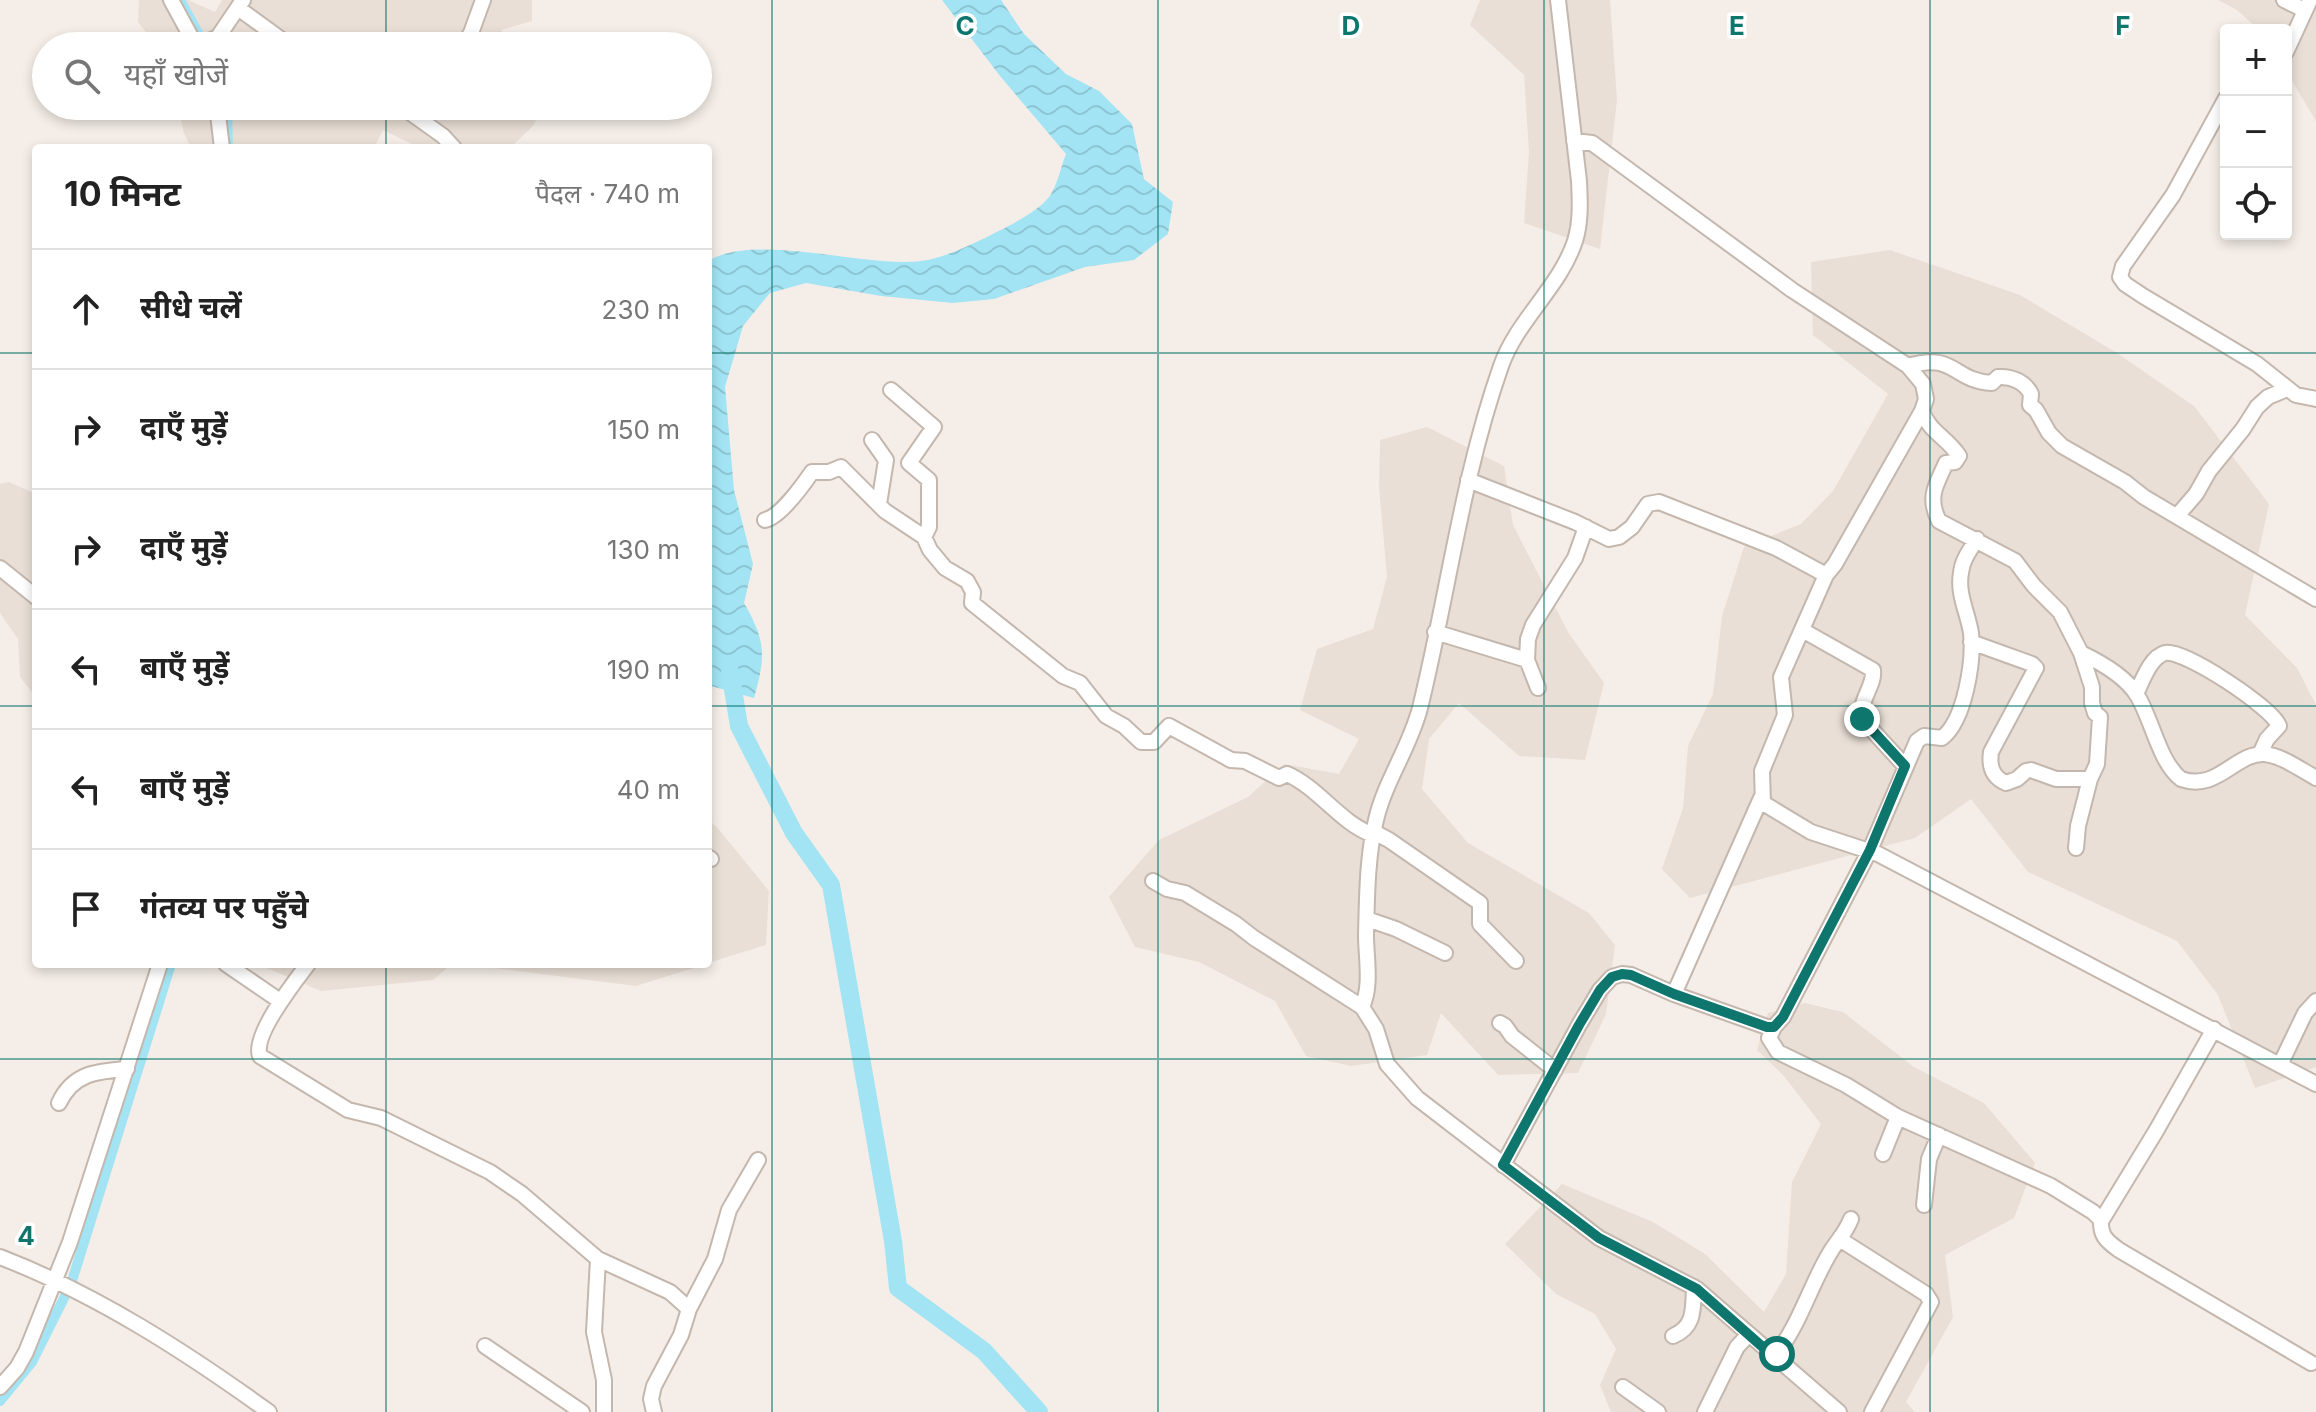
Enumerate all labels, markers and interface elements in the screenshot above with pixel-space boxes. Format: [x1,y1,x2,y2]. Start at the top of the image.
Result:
text: C [955,10,975,41]
text: D [1342,10,1360,41]
text: E [1729,10,1745,41]
text: F [2115,10,2131,41]
map controls [2220,24,2292,240]
button: + [2220,24,2292,96]
search box [32,32,712,120]
icon: search [60,54,104,98]
text: यहाँ खोजें [124,56,228,92]
button: − [2220,96,2292,168]
button: locate [2220,168,2292,240]
text: 10 मिनट [64,173,181,214]
text: पैदल · 740 m [535,178,680,209]
icon: ahead [64,287,108,331]
text: सीधे चलें [140,289,242,325]
text: 230 m [602,294,680,325]
icon: right [64,407,108,451]
text: दाएँ मुड़ें [140,409,228,445]
text: 150 m [607,414,680,445]
icon: right [64,527,108,571]
text: दाएँ मुड़ें [140,529,228,565]
text: 130 m [607,534,680,565]
icon: left [64,647,108,691]
text: बाएँ मुड़ें [140,649,229,685]
text: 190 m [607,654,680,685]
route end [1844,701,1880,737]
icon: left [64,767,108,811]
text: बाएँ मुड़ें [140,769,229,805]
text: 40 m [617,774,680,805]
icon: arrive [64,887,108,931]
text: गंतव्य पर पहुँचे [140,889,308,925]
text: 4 [17,1220,35,1251]
route start [1759,1336,1795,1372]

